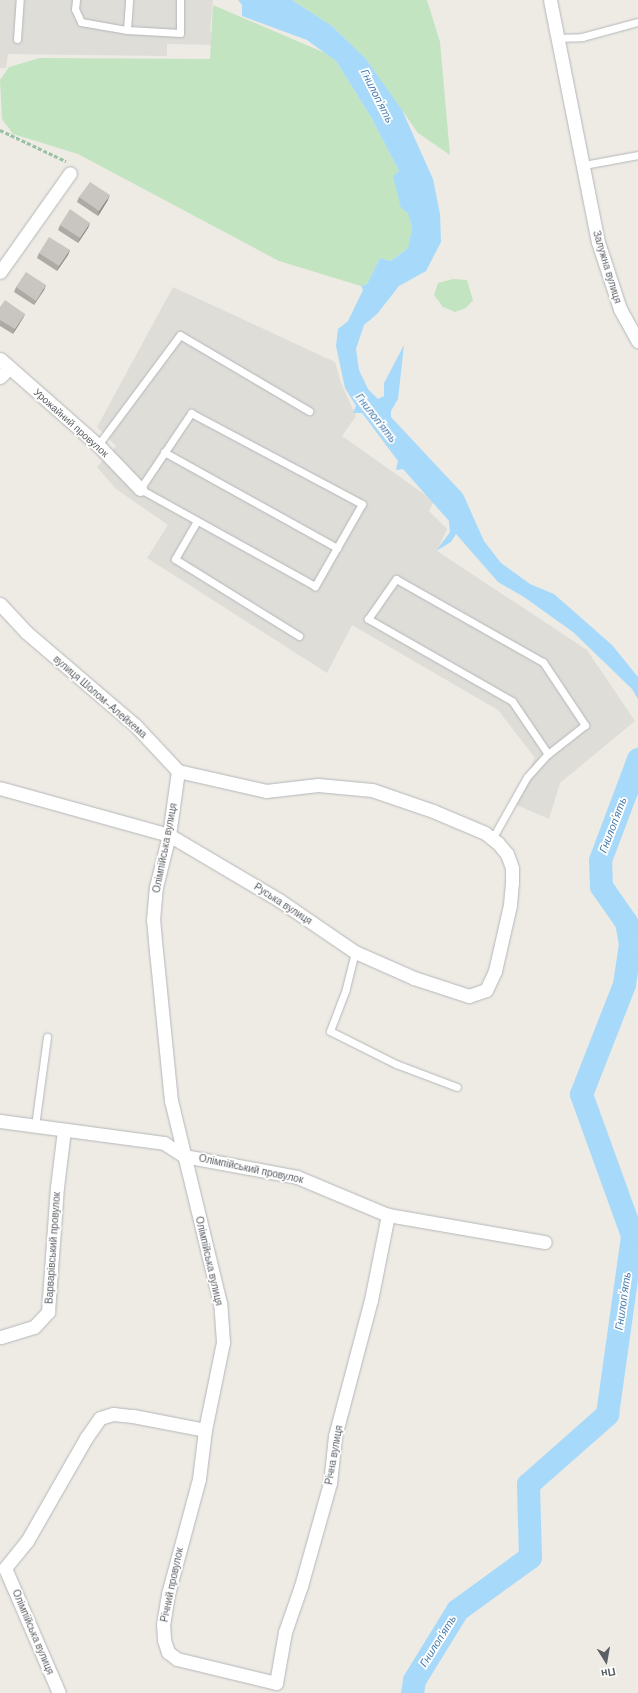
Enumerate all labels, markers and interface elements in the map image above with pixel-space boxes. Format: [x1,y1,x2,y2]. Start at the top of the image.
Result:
water label: Гнилоп'ять [358,67,396,125]
street label: Залужна вулиця [590,229,624,305]
street label: Урожайний провулок [31,386,111,460]
water label: Гнилоп'ять [353,391,399,445]
street label: вулиця Шолом-Алейхема [51,653,149,741]
water label: Гнилоп'ять [596,795,630,855]
street label: Олімпійська вулиця [150,802,180,894]
street label: Руська вулиця [252,881,314,927]
street label: Олімпійський провулок [198,1152,304,1186]
street label: Варварівський провулок [43,1192,63,1304]
street label: Олімпійська вулиця [193,1215,225,1307]
water label: Гнилоп'ять [612,1271,634,1331]
street label: Річна вулиця [323,1424,345,1486]
street label: Річний провулок [158,1547,186,1623]
street label: Олімпійська вулиця [10,1588,56,1676]
water label: Гнилоп'ять [417,1613,459,1669]
north arrow [586,1641,626,1681]
text: Пн [600,1665,617,1681]

